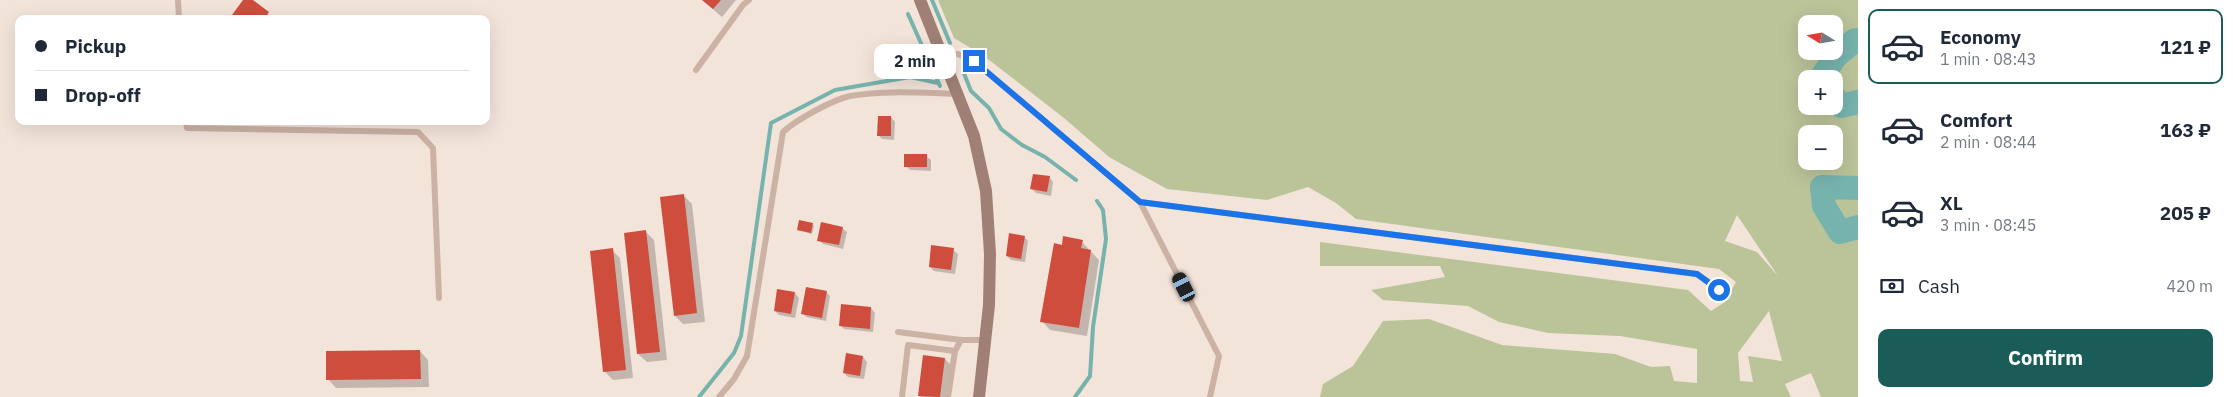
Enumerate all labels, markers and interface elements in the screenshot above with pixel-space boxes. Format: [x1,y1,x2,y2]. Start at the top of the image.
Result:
north arrow [1798,15,1842,60]
map controls [1798,15,1843,170]
icon: car [1880,24,1925,69]
text: Economy [1940,25,2021,49]
text: Pickup [65,34,126,58]
text: 121 ₽ [2160,35,2211,59]
callout: 2 min [874,44,956,78]
text: 1 min · 08:43 [1940,49,2036,69]
route end [963,50,985,72]
text: 2 min [894,51,936,71]
button: + [1798,70,1843,115]
text: Drop-off [65,83,141,107]
icon: car [1880,107,1925,152]
text: Comfort [1940,108,2013,132]
text: 163 ₽ [2160,118,2211,142]
button: − [1798,125,1843,170]
text: 2 min · 08:44 [1940,132,2036,152]
icon: car [1880,190,1925,235]
text: XL [1940,191,1963,215]
text: 205 ₽ [2160,201,2211,225]
text: 3 min · 08:45 [1940,215,2036,235]
car [1170,270,1197,304]
icon: cash [1878,272,1906,300]
text: Cash [1918,274,1960,298]
text: 420 m [2166,276,2213,296]
route start [1708,279,1730,301]
button: Confirm [1878,329,2213,387]

